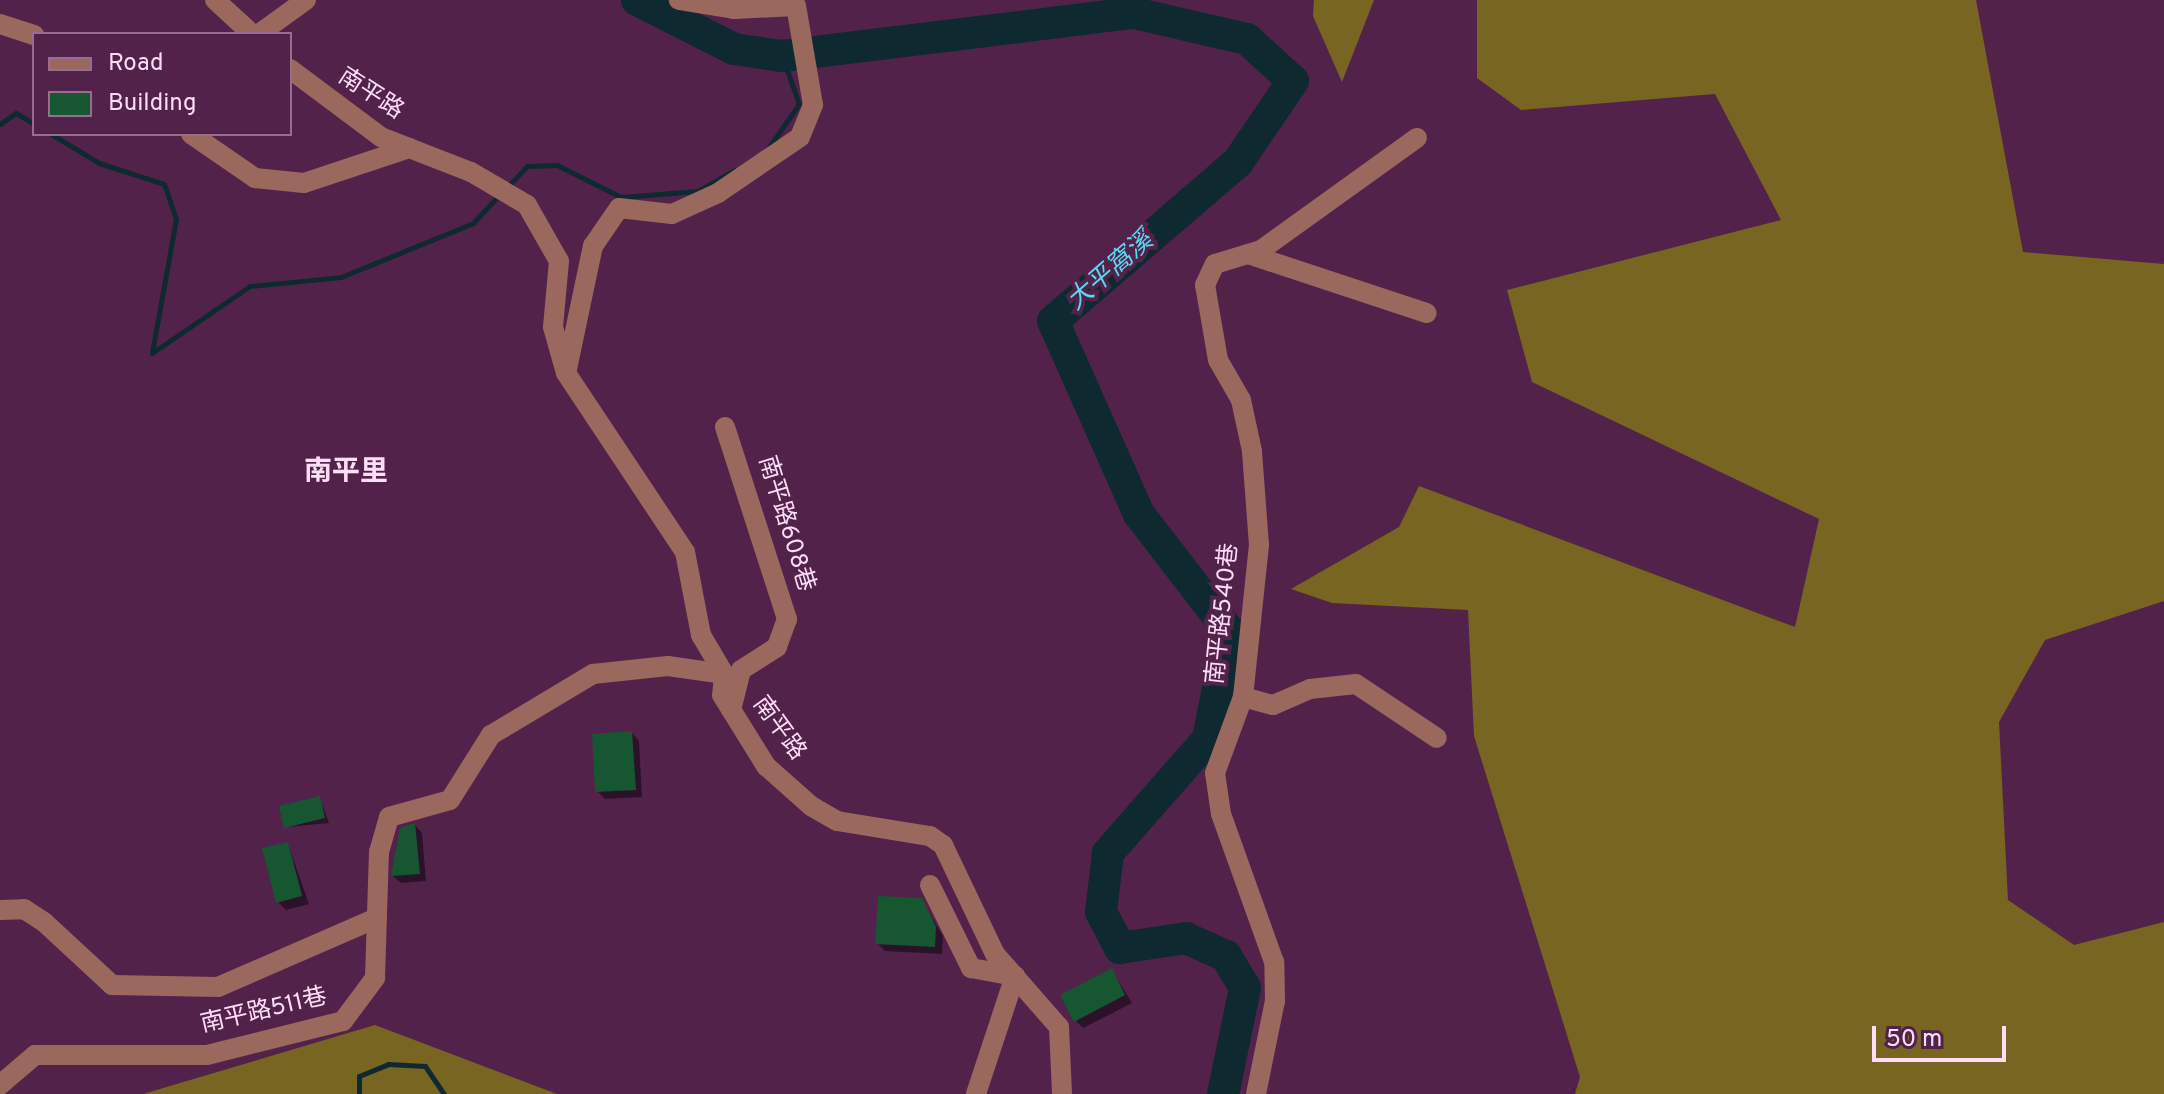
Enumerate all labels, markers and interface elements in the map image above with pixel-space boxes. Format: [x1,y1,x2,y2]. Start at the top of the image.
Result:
legend [32,32,292,136]
text: Road [108,49,164,79]
street label: 南平路 [332,63,408,127]
text: Building [108,89,197,119]
water label: 大平窩溪 [1062,226,1160,318]
street label: 南平路608巷 [751,453,819,595]
district label: 南平里 [304,456,388,490]
street label: 南平路540巷 [1202,542,1246,686]
street label: 南平路 [745,691,811,767]
street label: 南平路511巷 [198,983,330,1041]
scale bar [1876,1010,2010,1060]
text: 50 m [1886,1025,1942,1055]

